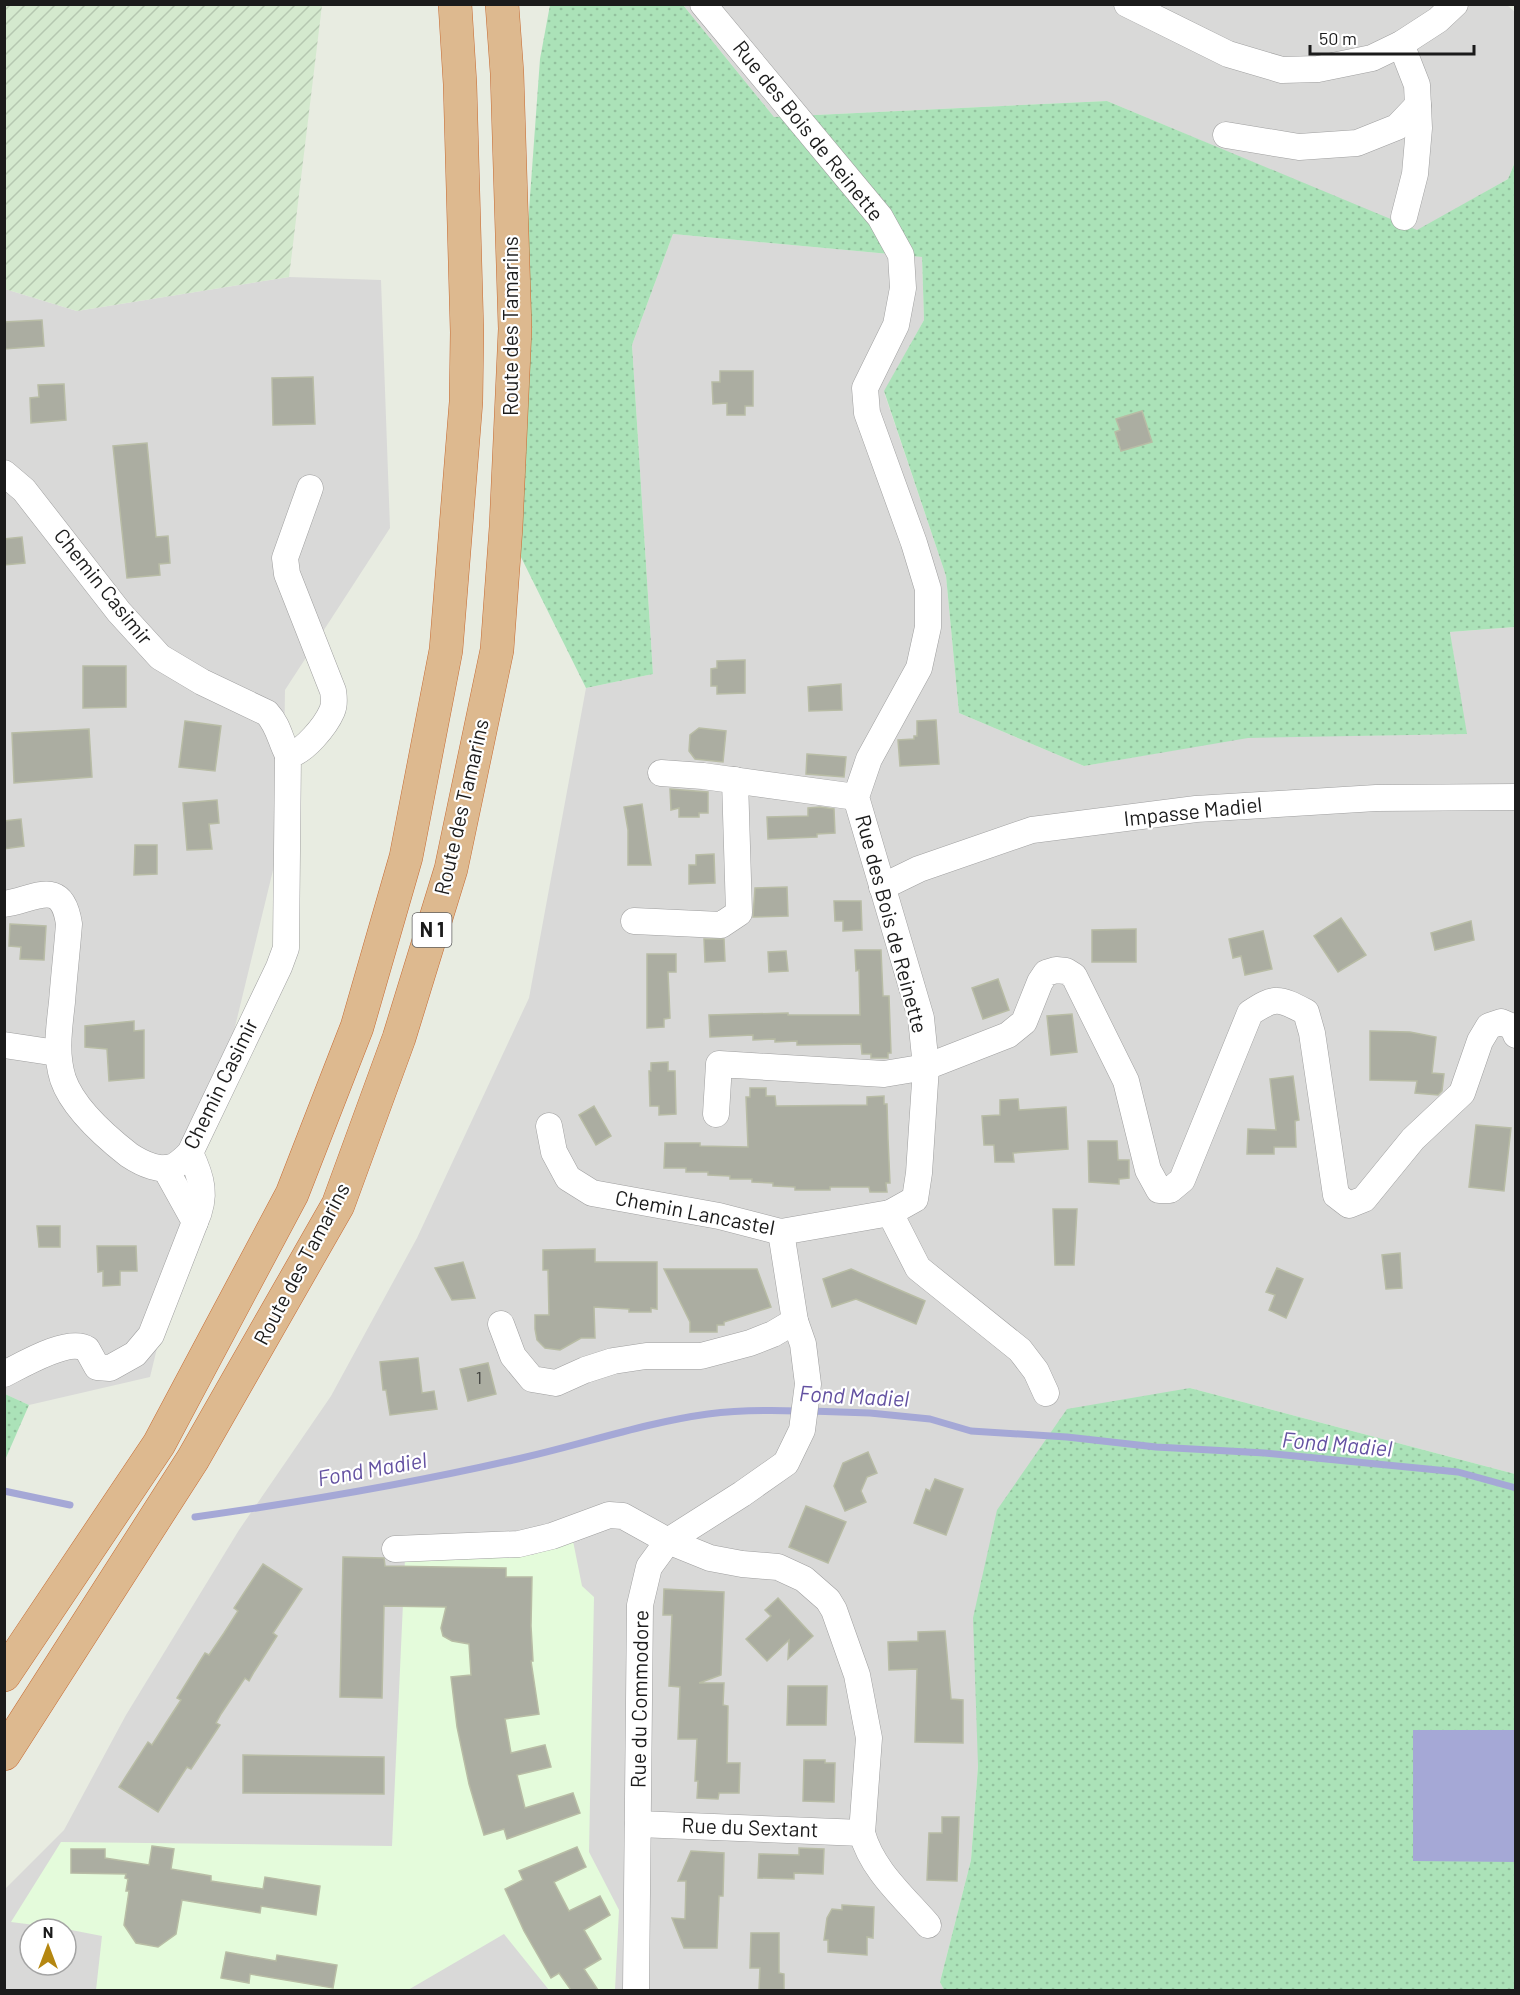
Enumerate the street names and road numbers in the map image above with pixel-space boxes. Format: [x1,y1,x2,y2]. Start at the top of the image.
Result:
street label: Rue des Bois de Reinette [729,35,890,225]
street label: Route des Tamarins [497,236,522,416]
street label: Chemin Casimir [50,523,159,650]
street label: Route des Tamarins [428,716,493,897]
street label: Impasse Madiel [1122,791,1263,830]
street label: Rue des Bois de Reinette [851,812,934,1036]
road number: N 1 [412,913,452,947]
street label: Chemin Casimir [177,1014,262,1153]
street label: Route des Tamarins [247,1178,354,1349]
street label: Chemin Lancastel [613,1184,777,1239]
street label: Rue du Commodore [624,1610,653,1788]
street label: Rue du Sextant [681,1812,819,1841]

